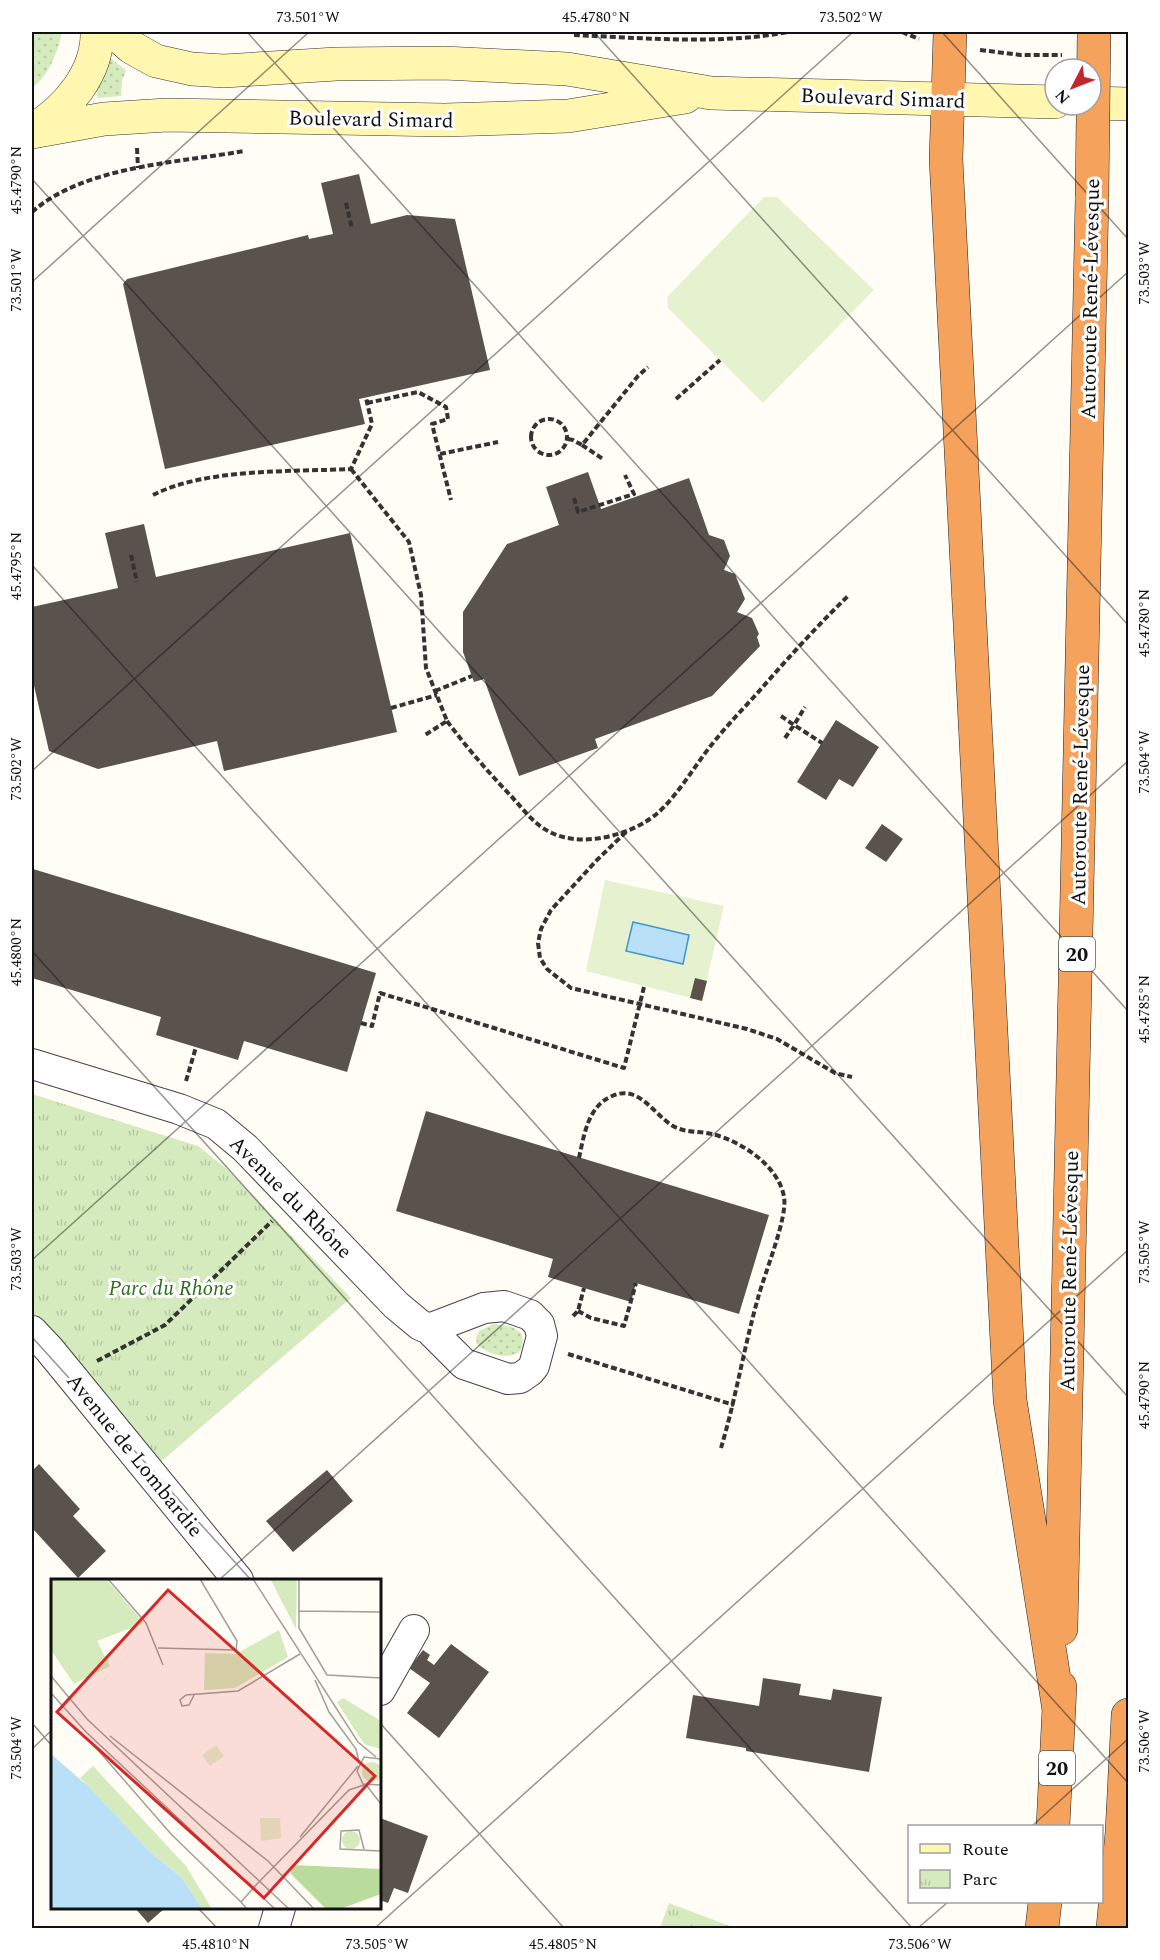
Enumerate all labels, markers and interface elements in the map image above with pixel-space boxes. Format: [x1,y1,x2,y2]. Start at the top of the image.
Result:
text: 73.501°W [276,6,340,29]
text: 45.4780°N [562,6,630,29]
text: 73.502°W [819,6,883,29]
north arrow [1043,57,1103,117]
street label: Boulevard Simard [800,80,966,118]
text: N [1049,83,1076,109]
street label: Boulevard Simard [288,103,454,137]
text: 45.4790°N [5,146,28,214]
street label: Autoroute René-Lévesque [1073,178,1109,420]
text: 73.503°W [1133,241,1156,305]
text: 73.501°W [5,248,28,312]
text: 45.4795°N [5,532,28,600]
text: 45.4780°N [1133,589,1156,657]
street label: Autoroute René-Lévesque [1063,664,1099,906]
text: 73.504°W [1133,730,1156,794]
text: 73.502°W [5,737,28,801]
text: 45.4800°N [5,918,28,986]
road number: 20 [1059,937,1095,971]
text: 45.4785°N [1133,975,1156,1043]
street label: Avenue du Rhône [221,1129,359,1267]
street label: Autoroute René-Lévesque [1052,1150,1088,1392]
text: 73.505°W [1133,1220,1156,1284]
text: 73.503°W [5,1227,28,1291]
park label: Parc du Rhône [108,1273,234,1305]
text: 45.4790°N [1133,1361,1156,1429]
street label: Avenue de Lombardie [58,1367,211,1545]
inset map [51,1579,381,1909]
text: 73.506°W [1133,1709,1156,1773]
text: 73.504°W [5,1716,28,1780]
road number: 20 [1039,1751,1075,1785]
legend [908,1825,1103,1903]
text: Route [962,1836,1009,1863]
text: Parc [962,1866,998,1893]
text: 45.4810°N [182,1933,250,1956]
text: 73.505°W [345,1933,409,1956]
text: 45.4805°N [529,1933,597,1956]
text: 73.506°W [888,1933,952,1956]

